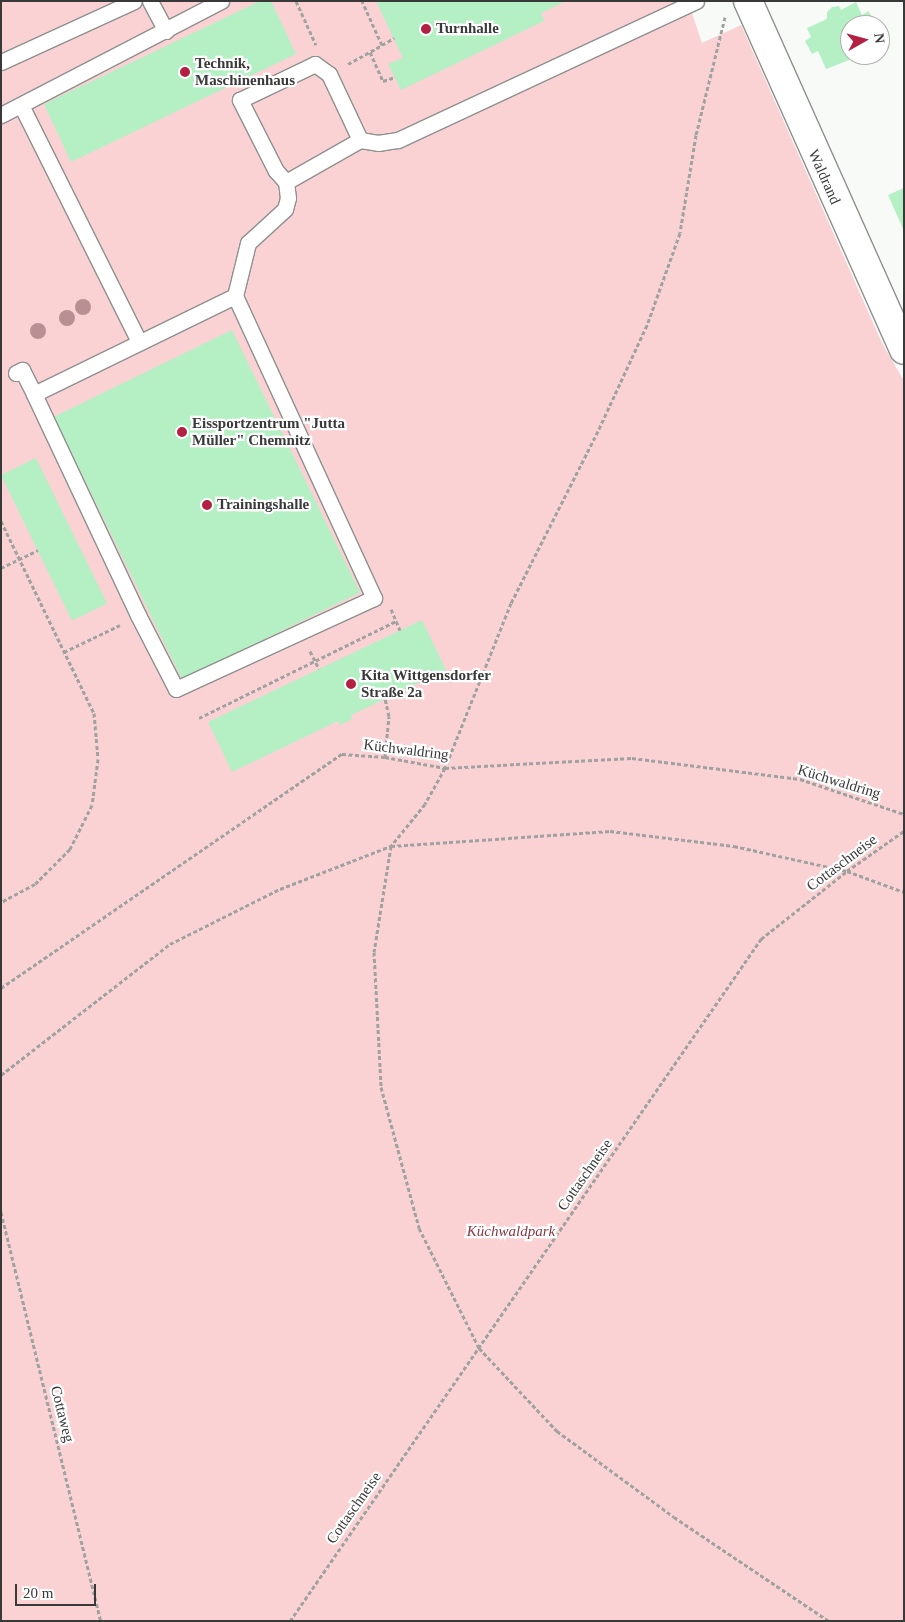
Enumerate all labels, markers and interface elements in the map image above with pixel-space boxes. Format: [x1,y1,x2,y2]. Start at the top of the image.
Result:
north arrow [840,15,890,65]
place label: Turnhalle [436,20,499,38]
marker: Turnhalle [420,23,432,35]
text: N [871,32,887,44]
place label: Technik, Maschinenhaus [195,54,295,89]
marker: Technik, Maschinenhaus [179,66,191,78]
street label: Waldrand [804,147,844,207]
place label: Eissportzentrum "Jutta Müller" Chemnitz [192,414,345,449]
marker: Eissportzentrum "Jutta Müller" Chemnitz [176,426,188,438]
place label: Trainingshalle [217,496,309,514]
marker: Trainingshalle [201,499,213,511]
place label: Kita Wittgensdorfer Straße 2a [361,666,491,701]
marker: Kita Wittgensdorfer Straße 2a [345,678,357,690]
street label: Küchwaldring [362,736,450,764]
street label: Küchwaldring [795,761,883,803]
street label: Cottaschneise [803,831,881,895]
street label: Cottaschneise [554,1136,616,1214]
park label: Küchwaldpark [467,1223,555,1241]
street label: Cottaweg [46,1384,78,1444]
street label: Cottaschneise [323,1469,385,1547]
scale bar [18,1574,99,1606]
text: 20 m [23,1585,53,1601]

